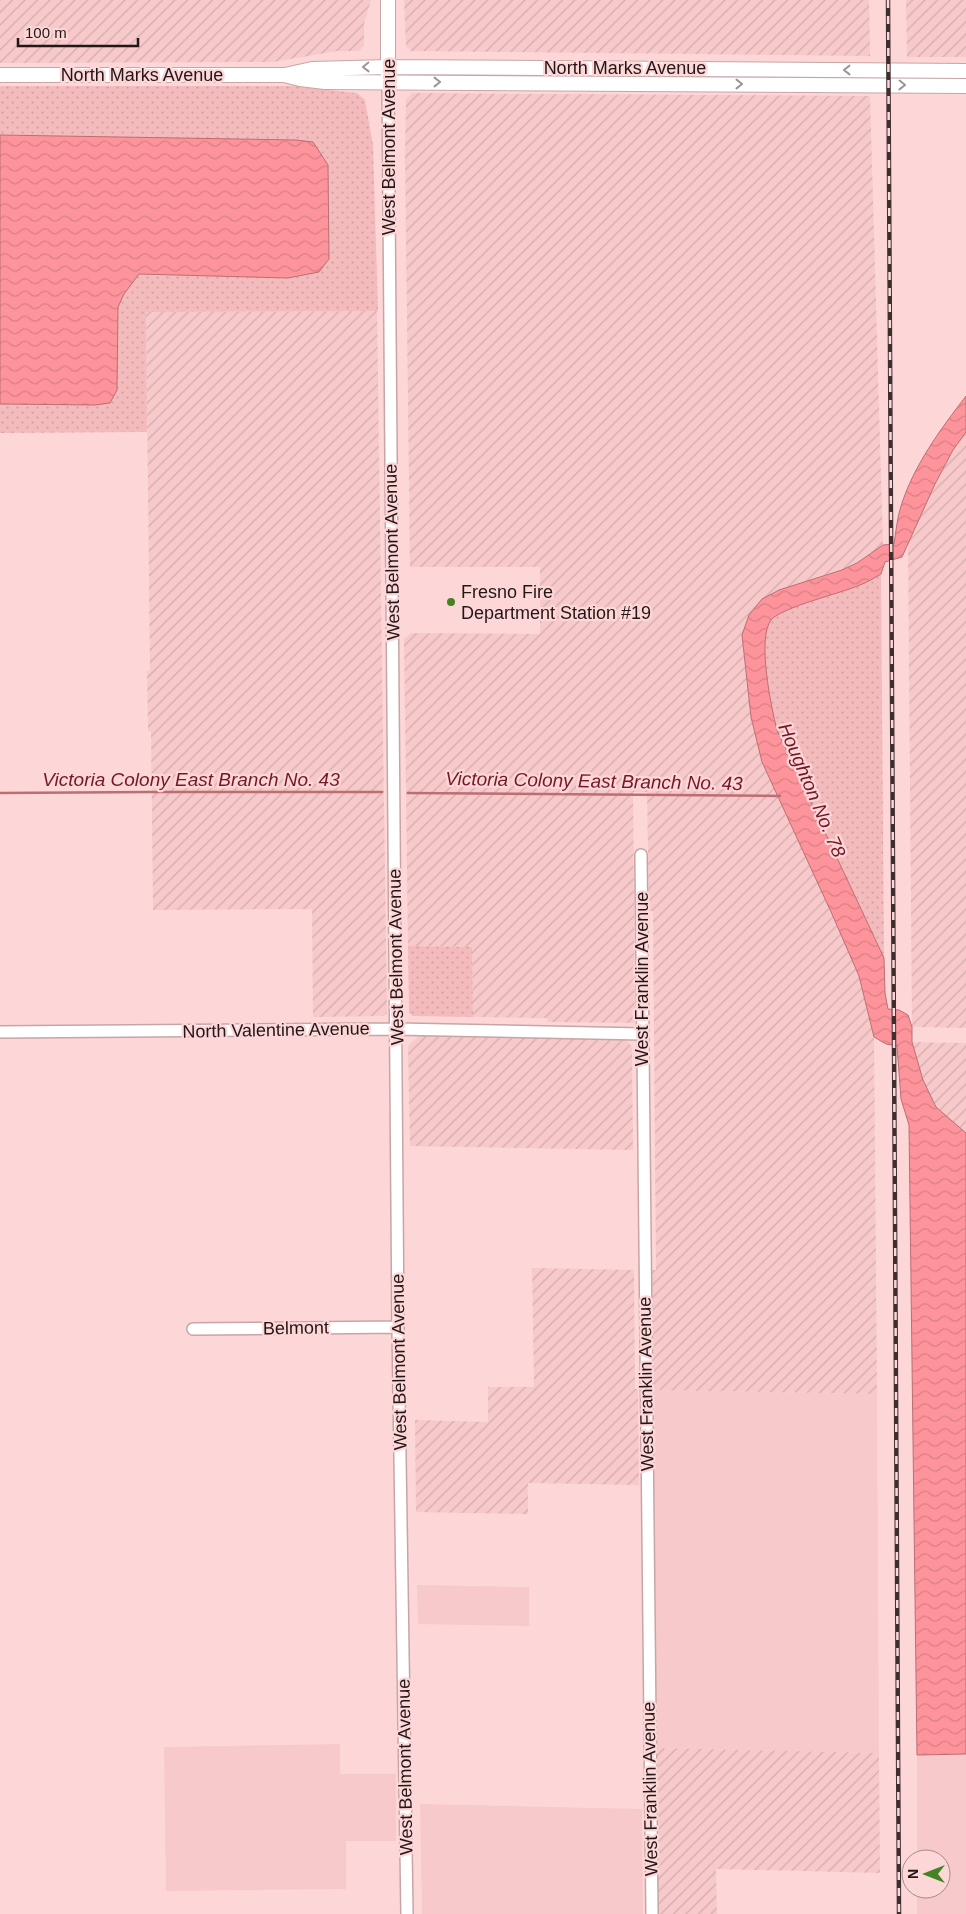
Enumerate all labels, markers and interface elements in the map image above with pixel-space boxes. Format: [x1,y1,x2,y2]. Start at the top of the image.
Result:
scale bar [18,15,138,47]
text: 100 m [25,24,67,41]
street label: North Marks Avenue [544,58,706,78]
street label: West Belmont Avenue [379,59,399,235]
one-way arrow [362,62,370,72]
street label: North Marks Avenue [61,65,223,85]
one-way arrow [843,65,851,75]
one-way arrow [433,77,441,87]
one-way arrow [736,79,743,89]
one-way arrow [898,80,906,90]
street label: West Belmont Avenue [380,464,404,640]
place label: Fresno Fire Department Station #19 [461,582,651,623]
marker: Fresno Fire Department Station #19 [445,596,457,608]
water label: Houghton No. 78 [774,720,850,861]
water label: Victoria Colony East Branch No. 43 [445,768,743,794]
water label: Victoria Colony East Branch No. 43 [42,769,340,790]
street label: West Belmont Avenue [384,869,408,1045]
street label: West Franklin Avenue [632,892,652,1066]
street label: North Valentine Avenue [182,1018,370,1042]
street label: West Belmont Avenue [387,1274,411,1450]
street label: West Franklin Avenue [634,1297,658,1471]
street label: Belmont [263,1317,329,1339]
street label: West Belmont Avenue [393,1679,417,1855]
street label: West Franklin Avenue [638,1702,662,1876]
north arrow [901,1849,951,1899]
text: N [905,1869,921,1879]

